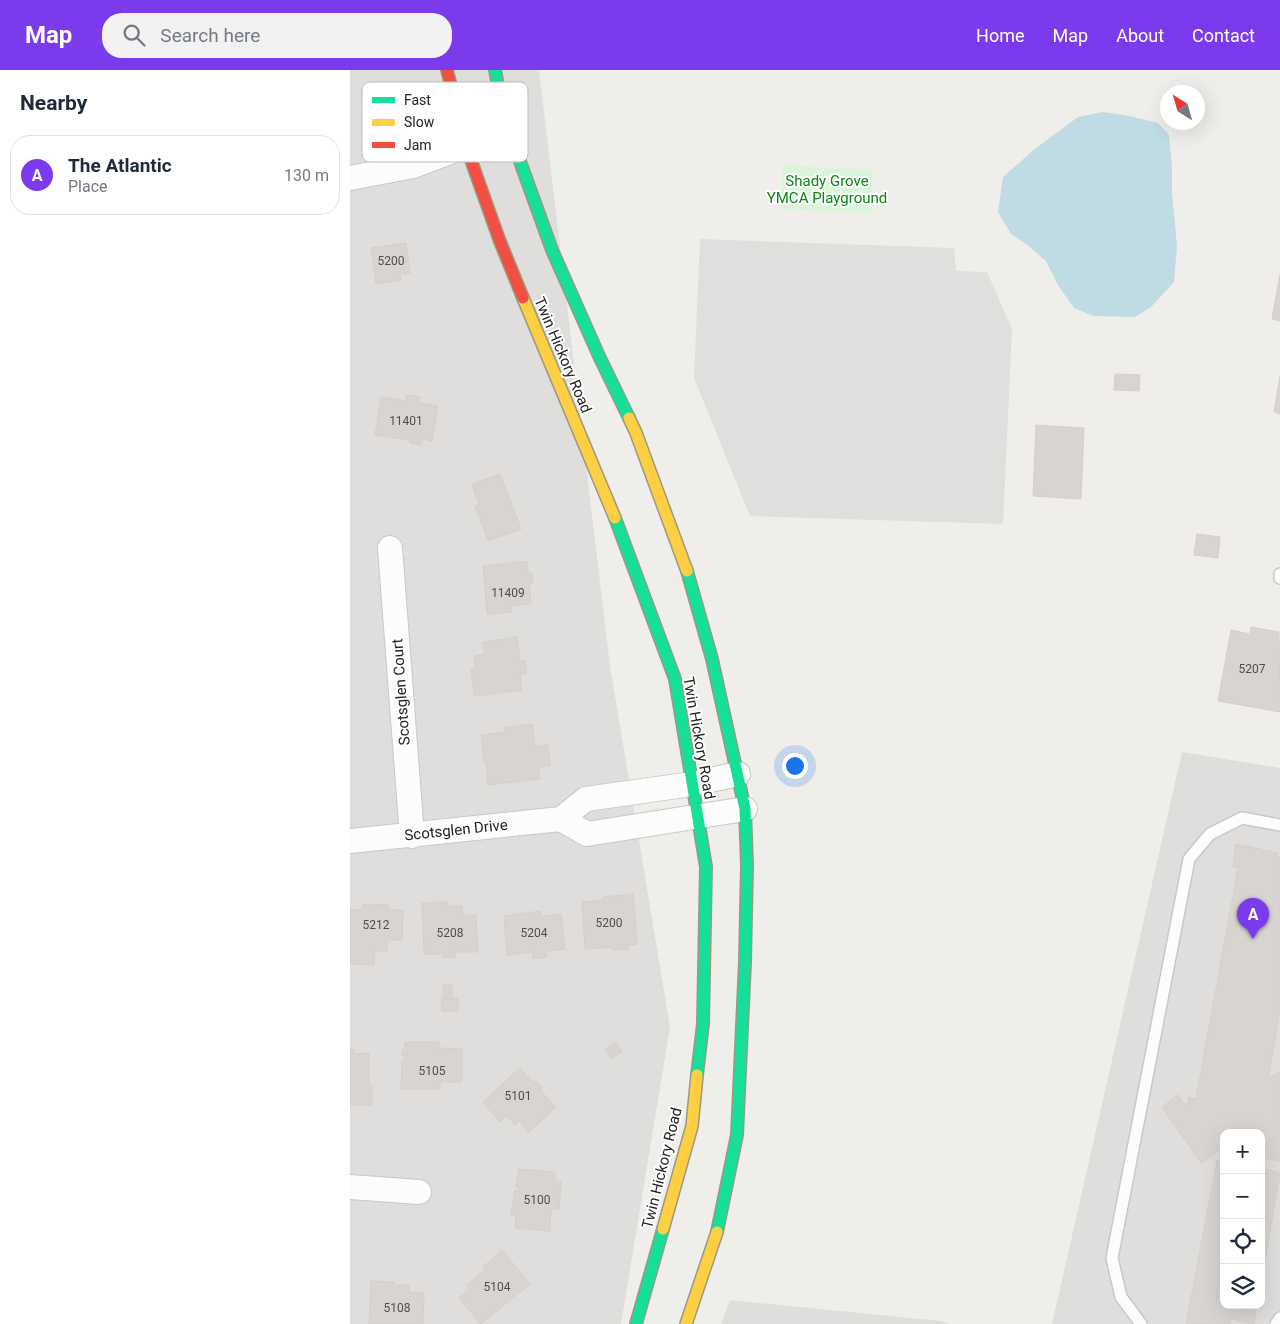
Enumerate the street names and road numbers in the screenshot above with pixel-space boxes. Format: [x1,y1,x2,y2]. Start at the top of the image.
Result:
street label: Twin Hickory Road [530,294,596,416]
street label: Scotsglen Court [388,638,414,746]
street label: Twin Hickory Road [679,675,719,801]
street label: Scotsglen Drive [403,816,509,844]
street label: Twin Hickory Road [638,1106,686,1230]

